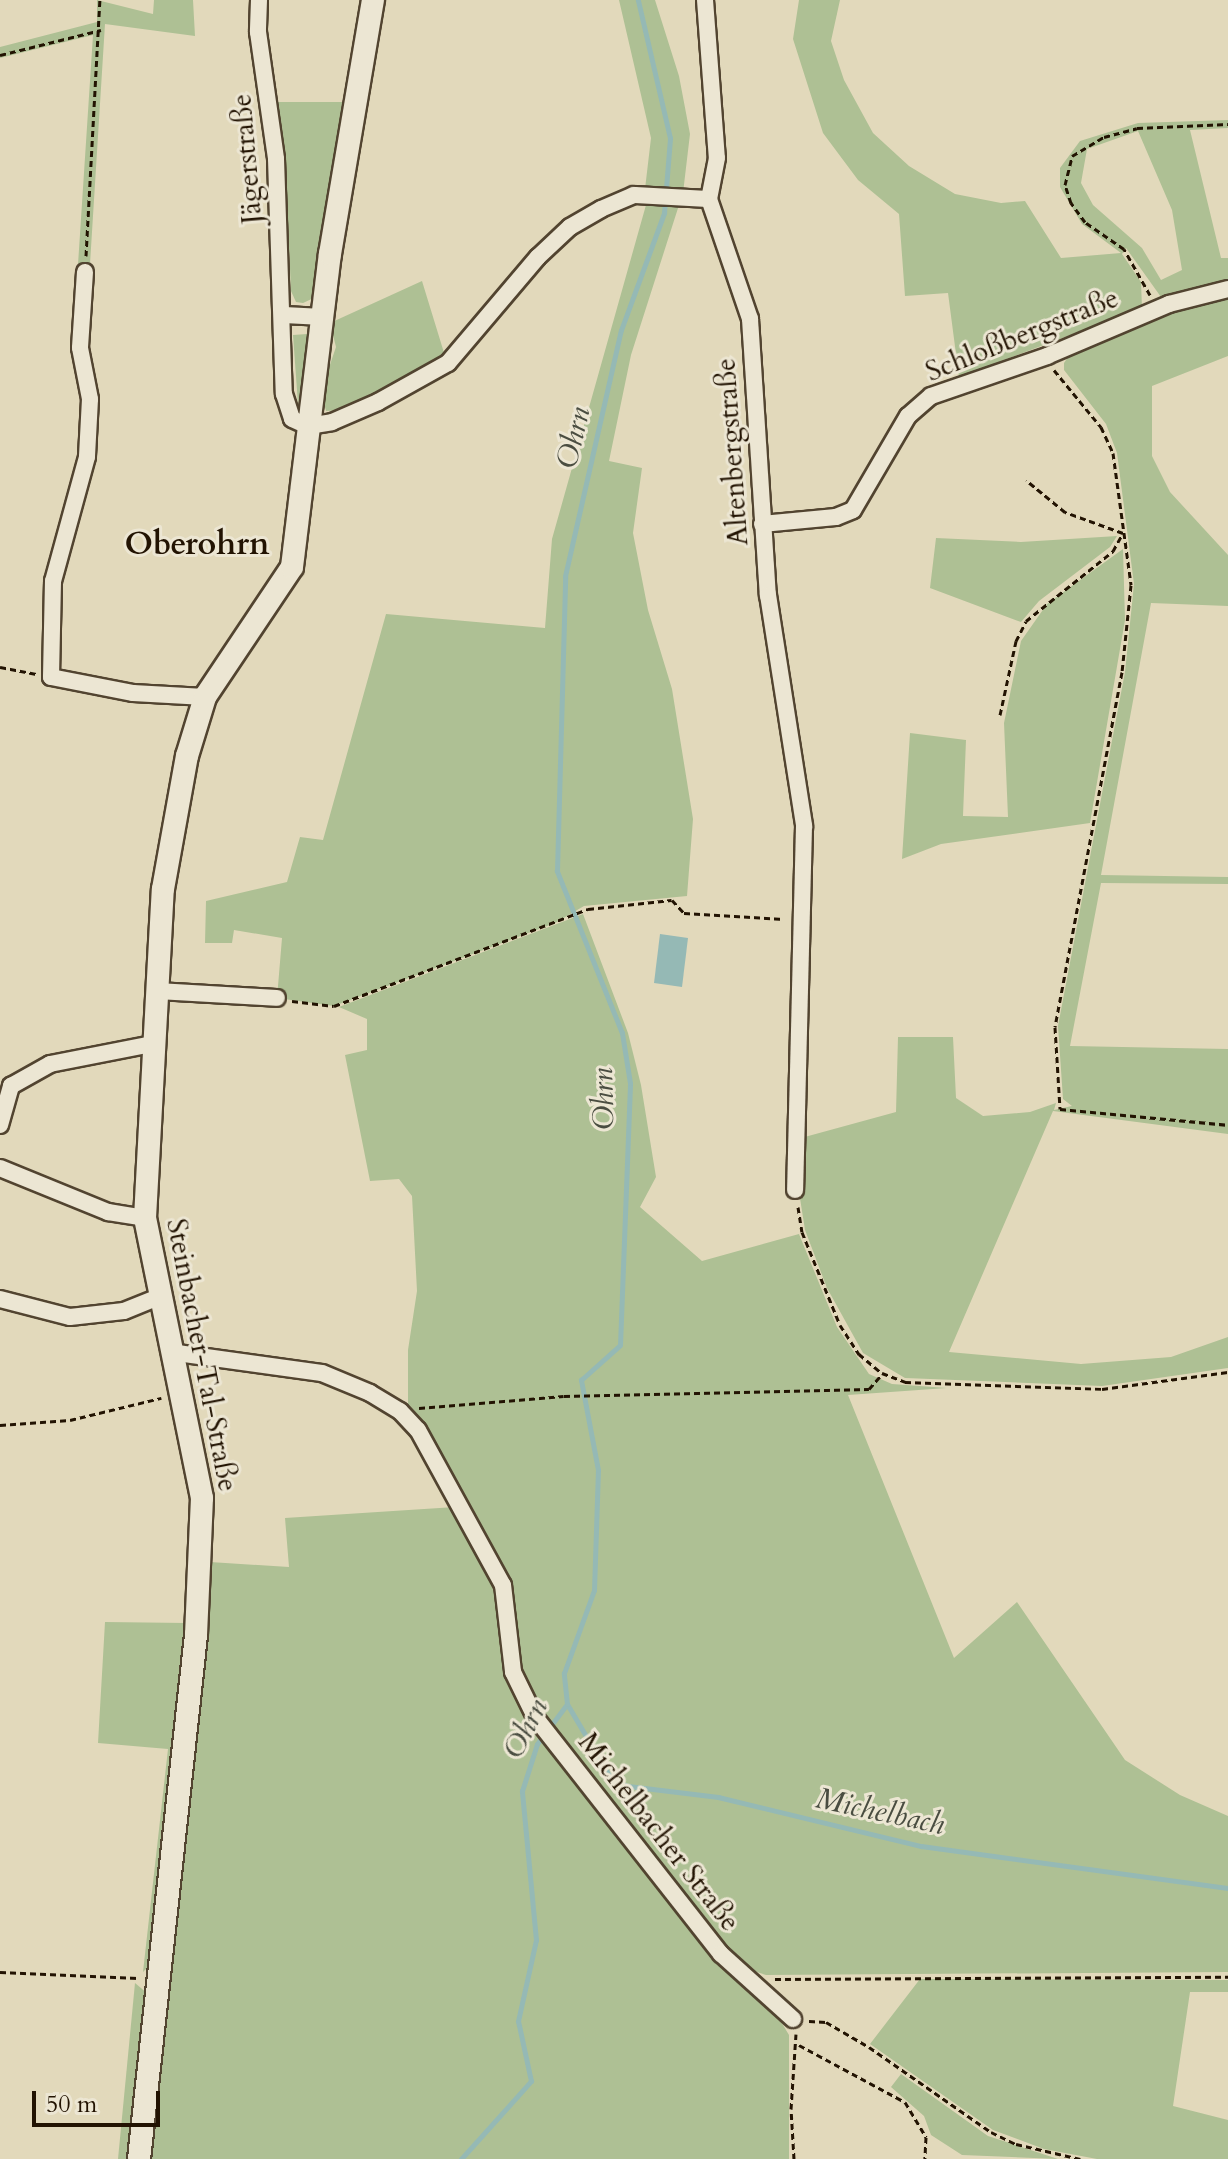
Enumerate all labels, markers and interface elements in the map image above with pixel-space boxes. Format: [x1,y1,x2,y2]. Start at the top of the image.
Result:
street label: Jägerstraße [225,93,269,225]
street label: Schloßbergstraße [921,281,1123,389]
street label: Altenbergstraße [709,357,755,547]
water label: Ohrn [549,403,599,473]
district label: Oberohrn [124,525,270,563]
water label: Ohrn [585,1067,623,1131]
street label: Steinbacher-Tal-Straße [159,1216,245,1494]
water label: Ohrn [496,1693,556,1765]
street label: Michelbacher Straße [571,1726,747,1938]
water label: Michelbach [812,1781,948,1843]
scale bar [36,2075,164,2125]
text: 50 m [46,2088,97,2121]

